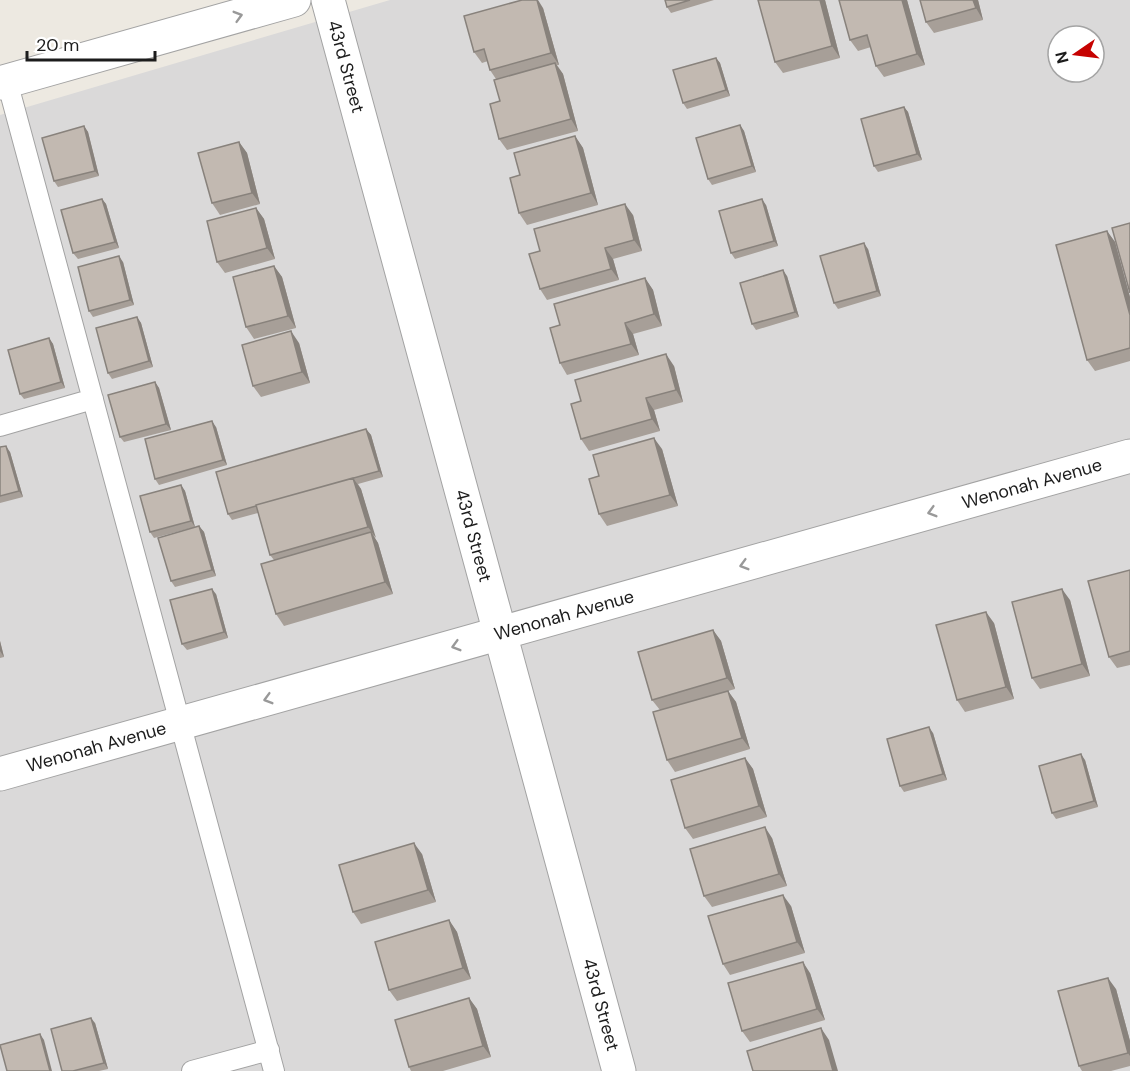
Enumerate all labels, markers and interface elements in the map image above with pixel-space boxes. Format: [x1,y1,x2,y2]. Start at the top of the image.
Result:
one-way arrow [232,11,243,23]
street label: 43rd Street [322,18,370,116]
scale bar [27,24,154,62]
north arrow [1046,24,1106,84]
text: 20 m [36,33,79,57]
text: N [1050,49,1074,66]
street label: Wenonah Avenue [959,453,1105,515]
street label: 43rd Street [449,487,498,585]
one-way arrow [927,505,938,517]
one-way arrow [740,557,750,570]
street label: Wenonah Avenue [491,584,637,646]
one-way arrow [451,639,462,651]
one-way arrow [263,692,274,704]
street label: Wenonah Avenue [24,716,169,778]
street label: 43rd Street [577,956,625,1054]

